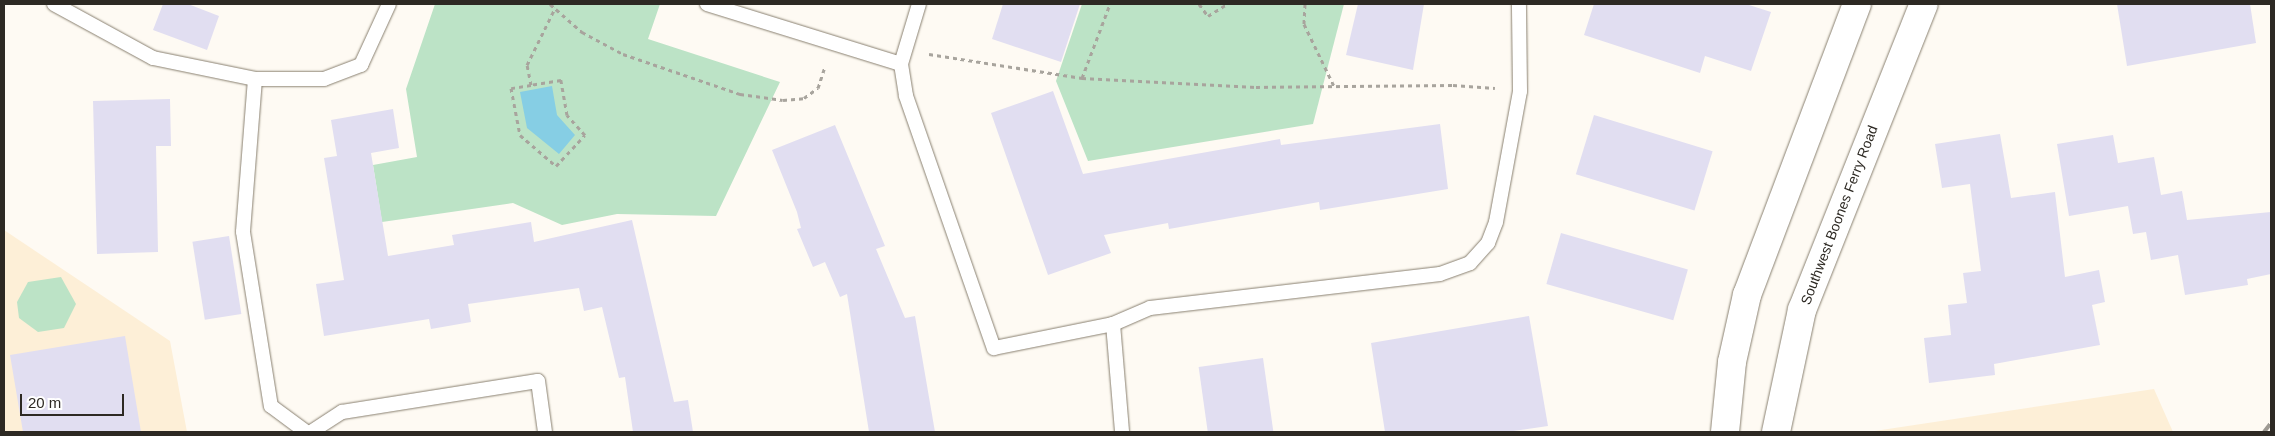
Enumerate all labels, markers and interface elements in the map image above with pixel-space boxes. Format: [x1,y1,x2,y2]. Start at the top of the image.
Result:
street label: Southwest Boones Ferry Road [1797,123,1881,307]
scale bar [22,384,126,416]
text: 20 m [28,394,61,411]

